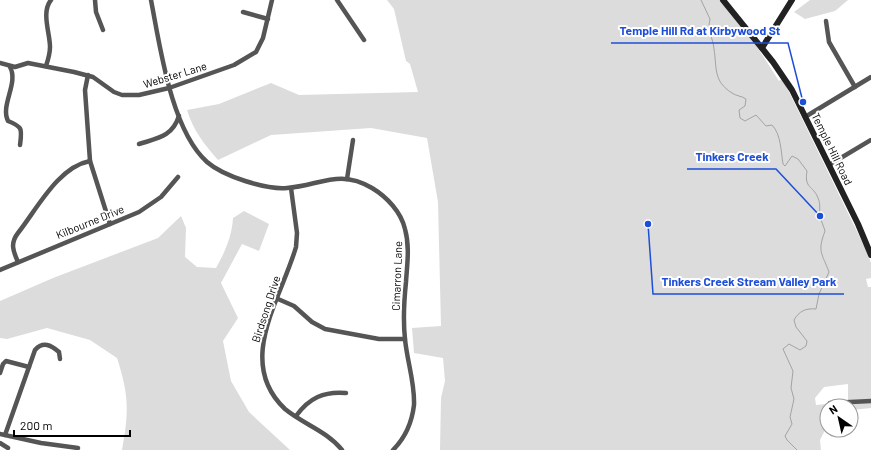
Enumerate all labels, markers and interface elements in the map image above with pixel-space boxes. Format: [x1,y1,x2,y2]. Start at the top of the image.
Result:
callout: Temple Hill Rd at Kirbywood St [611,19,788,43]
text: Temple Hill Rd at Kirbywood St [620,23,781,37]
street label: Webster Lane [142,59,208,90]
street label: Temple Hill Road [809,111,856,187]
callout: Tinkers Creek [687,145,776,169]
text: Tinkers Creek [695,149,769,163]
street label: Kilbourne Drive [54,202,126,241]
street label: Cimarron Lane [389,241,404,311]
callout: Tinkers Creek Stream Valley Park [653,270,844,294]
street label: Birdsong Drive [249,274,282,344]
text: Tinkers Creek Stream Valley Park [662,274,837,288]
north arrow [819,398,859,438]
text: N [826,402,840,417]
scale bar [14,412,130,438]
text: 200 m [20,418,52,432]

